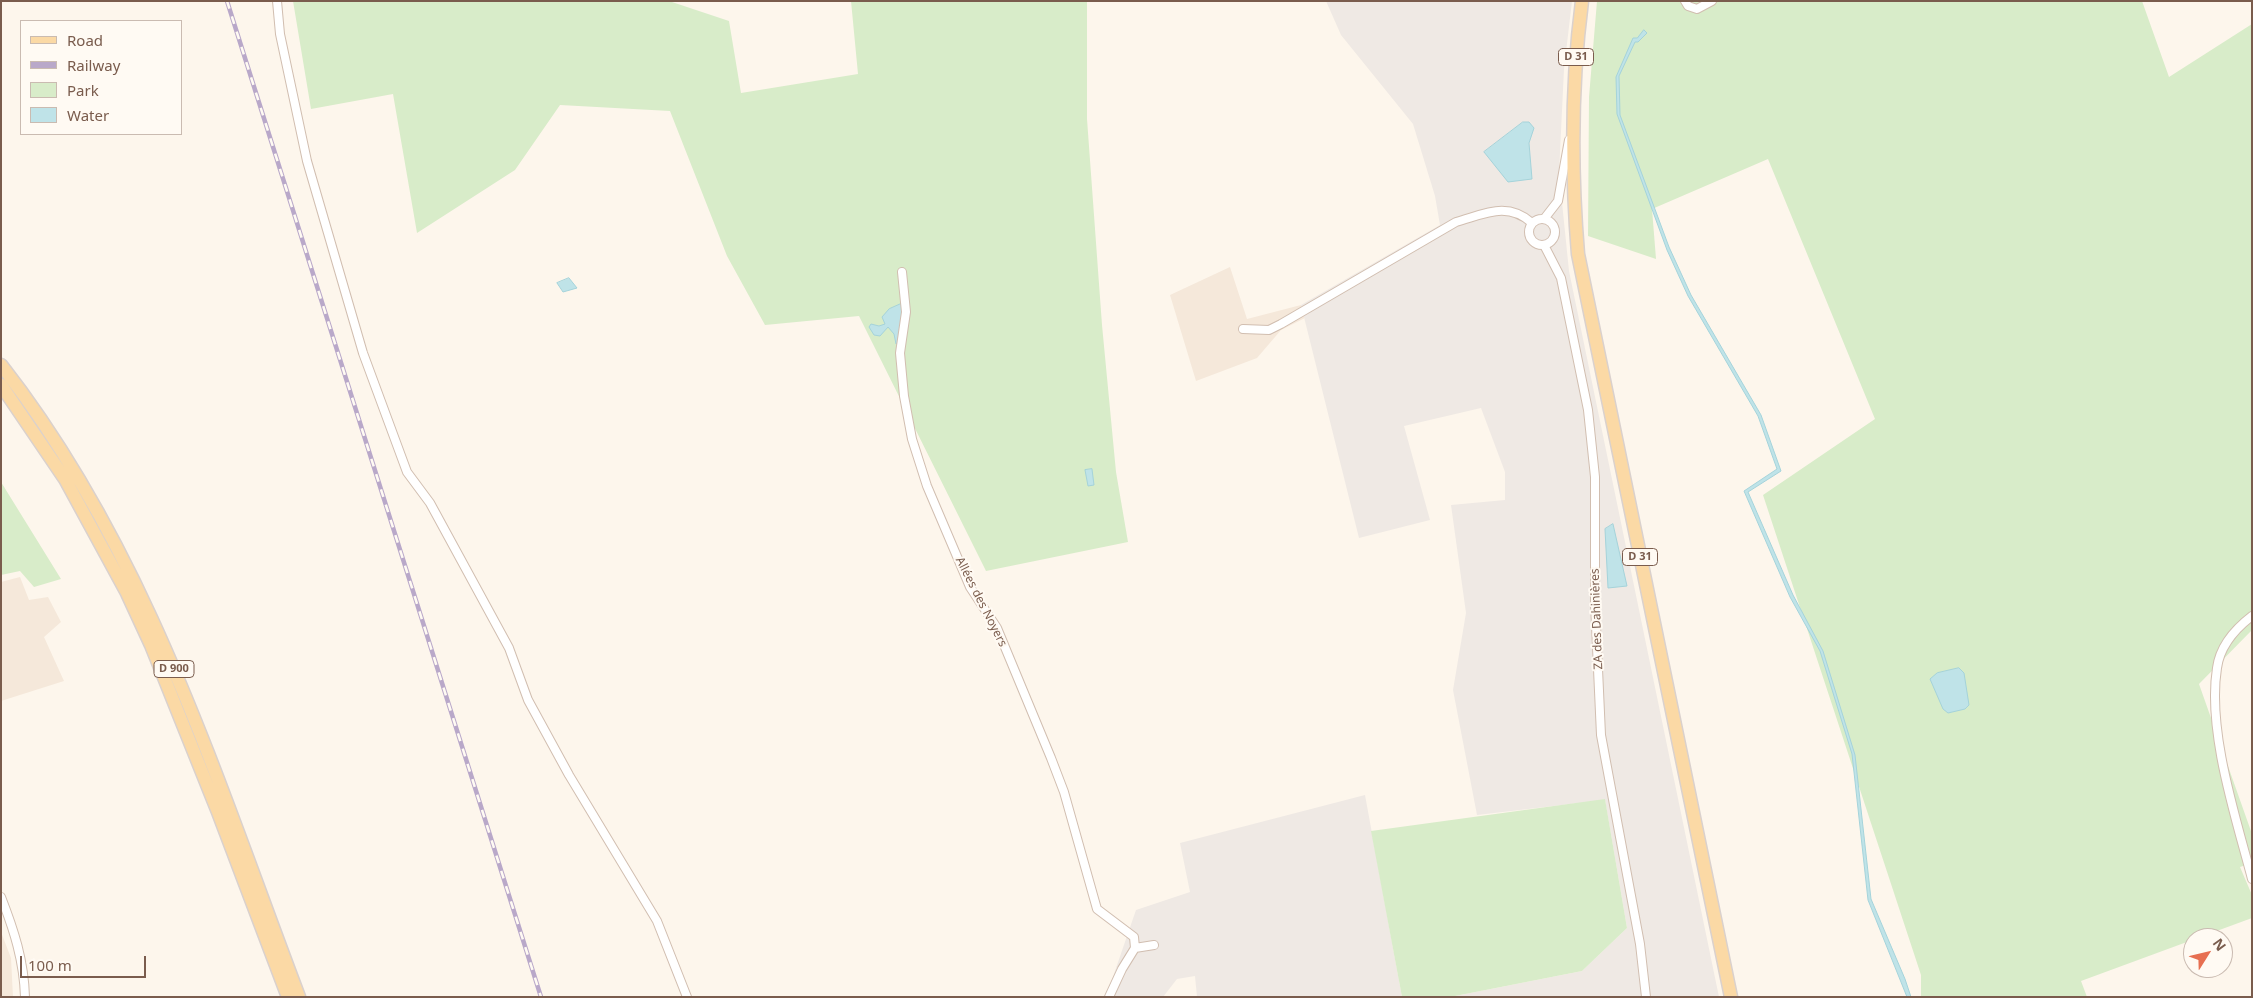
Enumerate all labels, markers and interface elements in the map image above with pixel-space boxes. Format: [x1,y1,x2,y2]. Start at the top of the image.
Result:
legend [20,20,182,135]
text: Road [67,30,103,50]
road number: D 31 [1558,48,1594,66]
text: Railway [67,55,120,75]
text: Park [67,80,99,100]
text: Water [67,105,109,125]
road number: D 31 [1622,548,1658,566]
street label: Allées des Noyers [952,555,1010,649]
street label: ZA des Dahinières [1588,568,1606,670]
road number: D 900 [154,661,194,678]
north arrow [2183,928,2233,978]
text: N [2209,934,2231,955]
scale bar [22,946,149,978]
text: 100 m [28,955,72,975]

